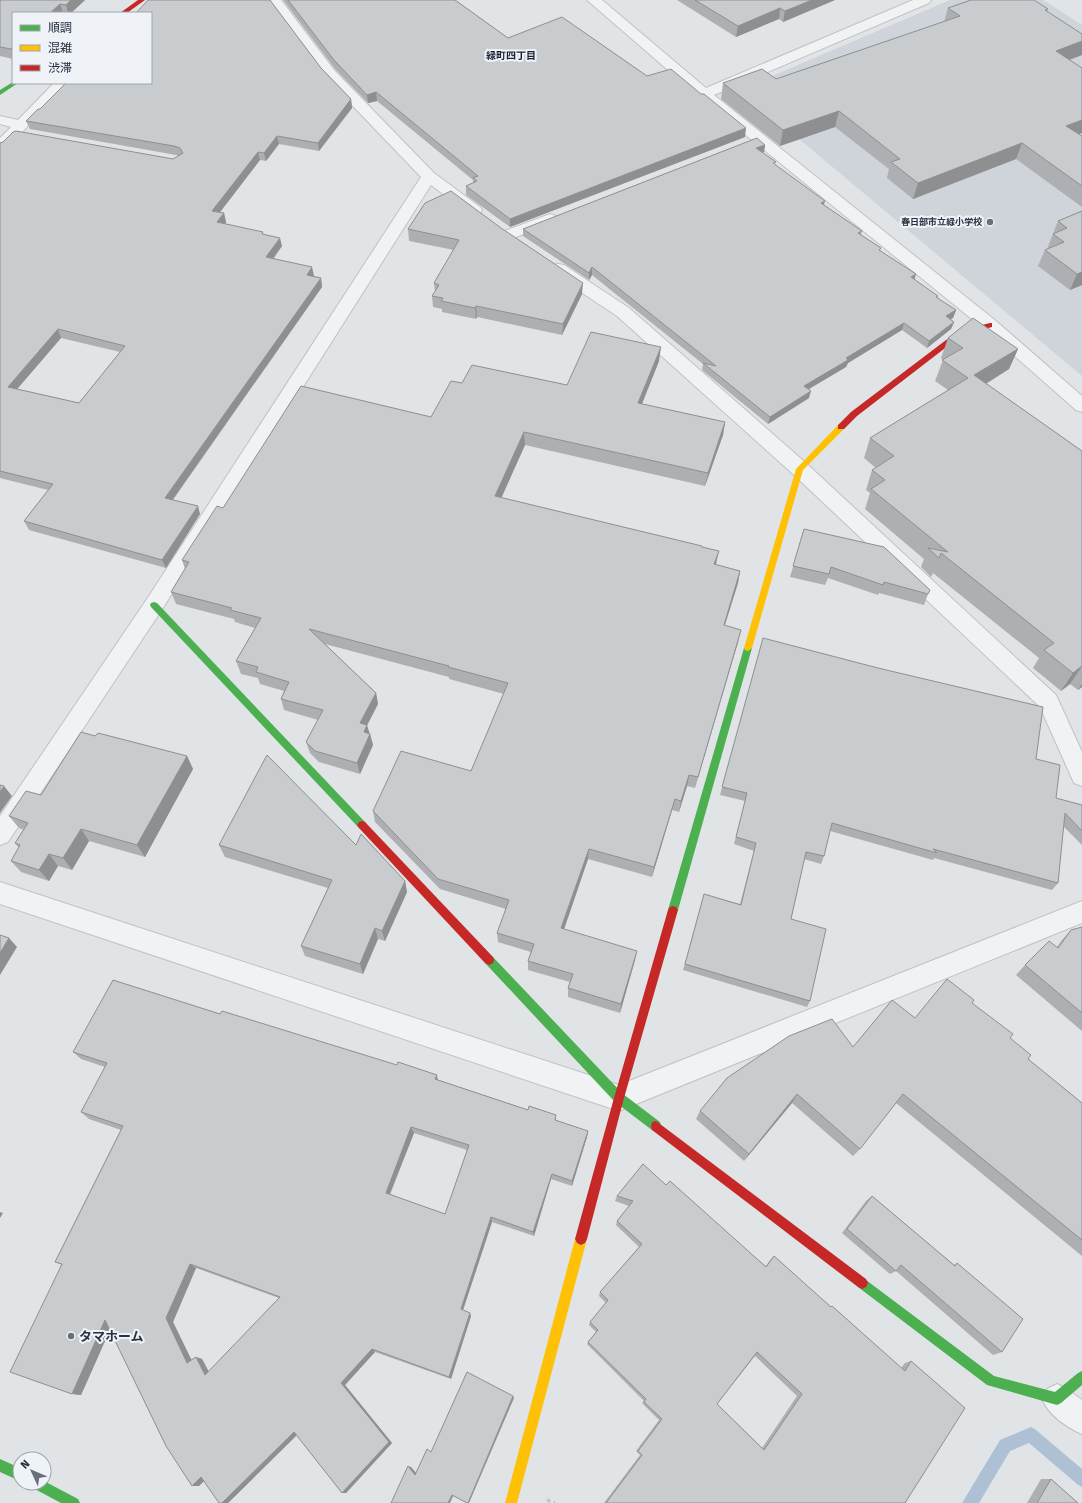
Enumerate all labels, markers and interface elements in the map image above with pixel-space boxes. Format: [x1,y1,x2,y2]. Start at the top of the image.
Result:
legend [12,12,152,84]
text: 順調 [48,21,72,35]
text: 混雑 [48,41,72,55]
district label: 緑町四丁目 [486,50,536,62]
text: 渋滞 [48,61,72,75]
place label: 春日部市立緑小学校 [901,217,983,227]
marker: 春日部市立緑小学校 [985,217,995,227]
place label: タマホーム [79,1329,144,1344]
marker: タマホーム [66,1331,76,1341]
north arrow [12,1451,52,1491]
text: N [18,1457,32,1472]

